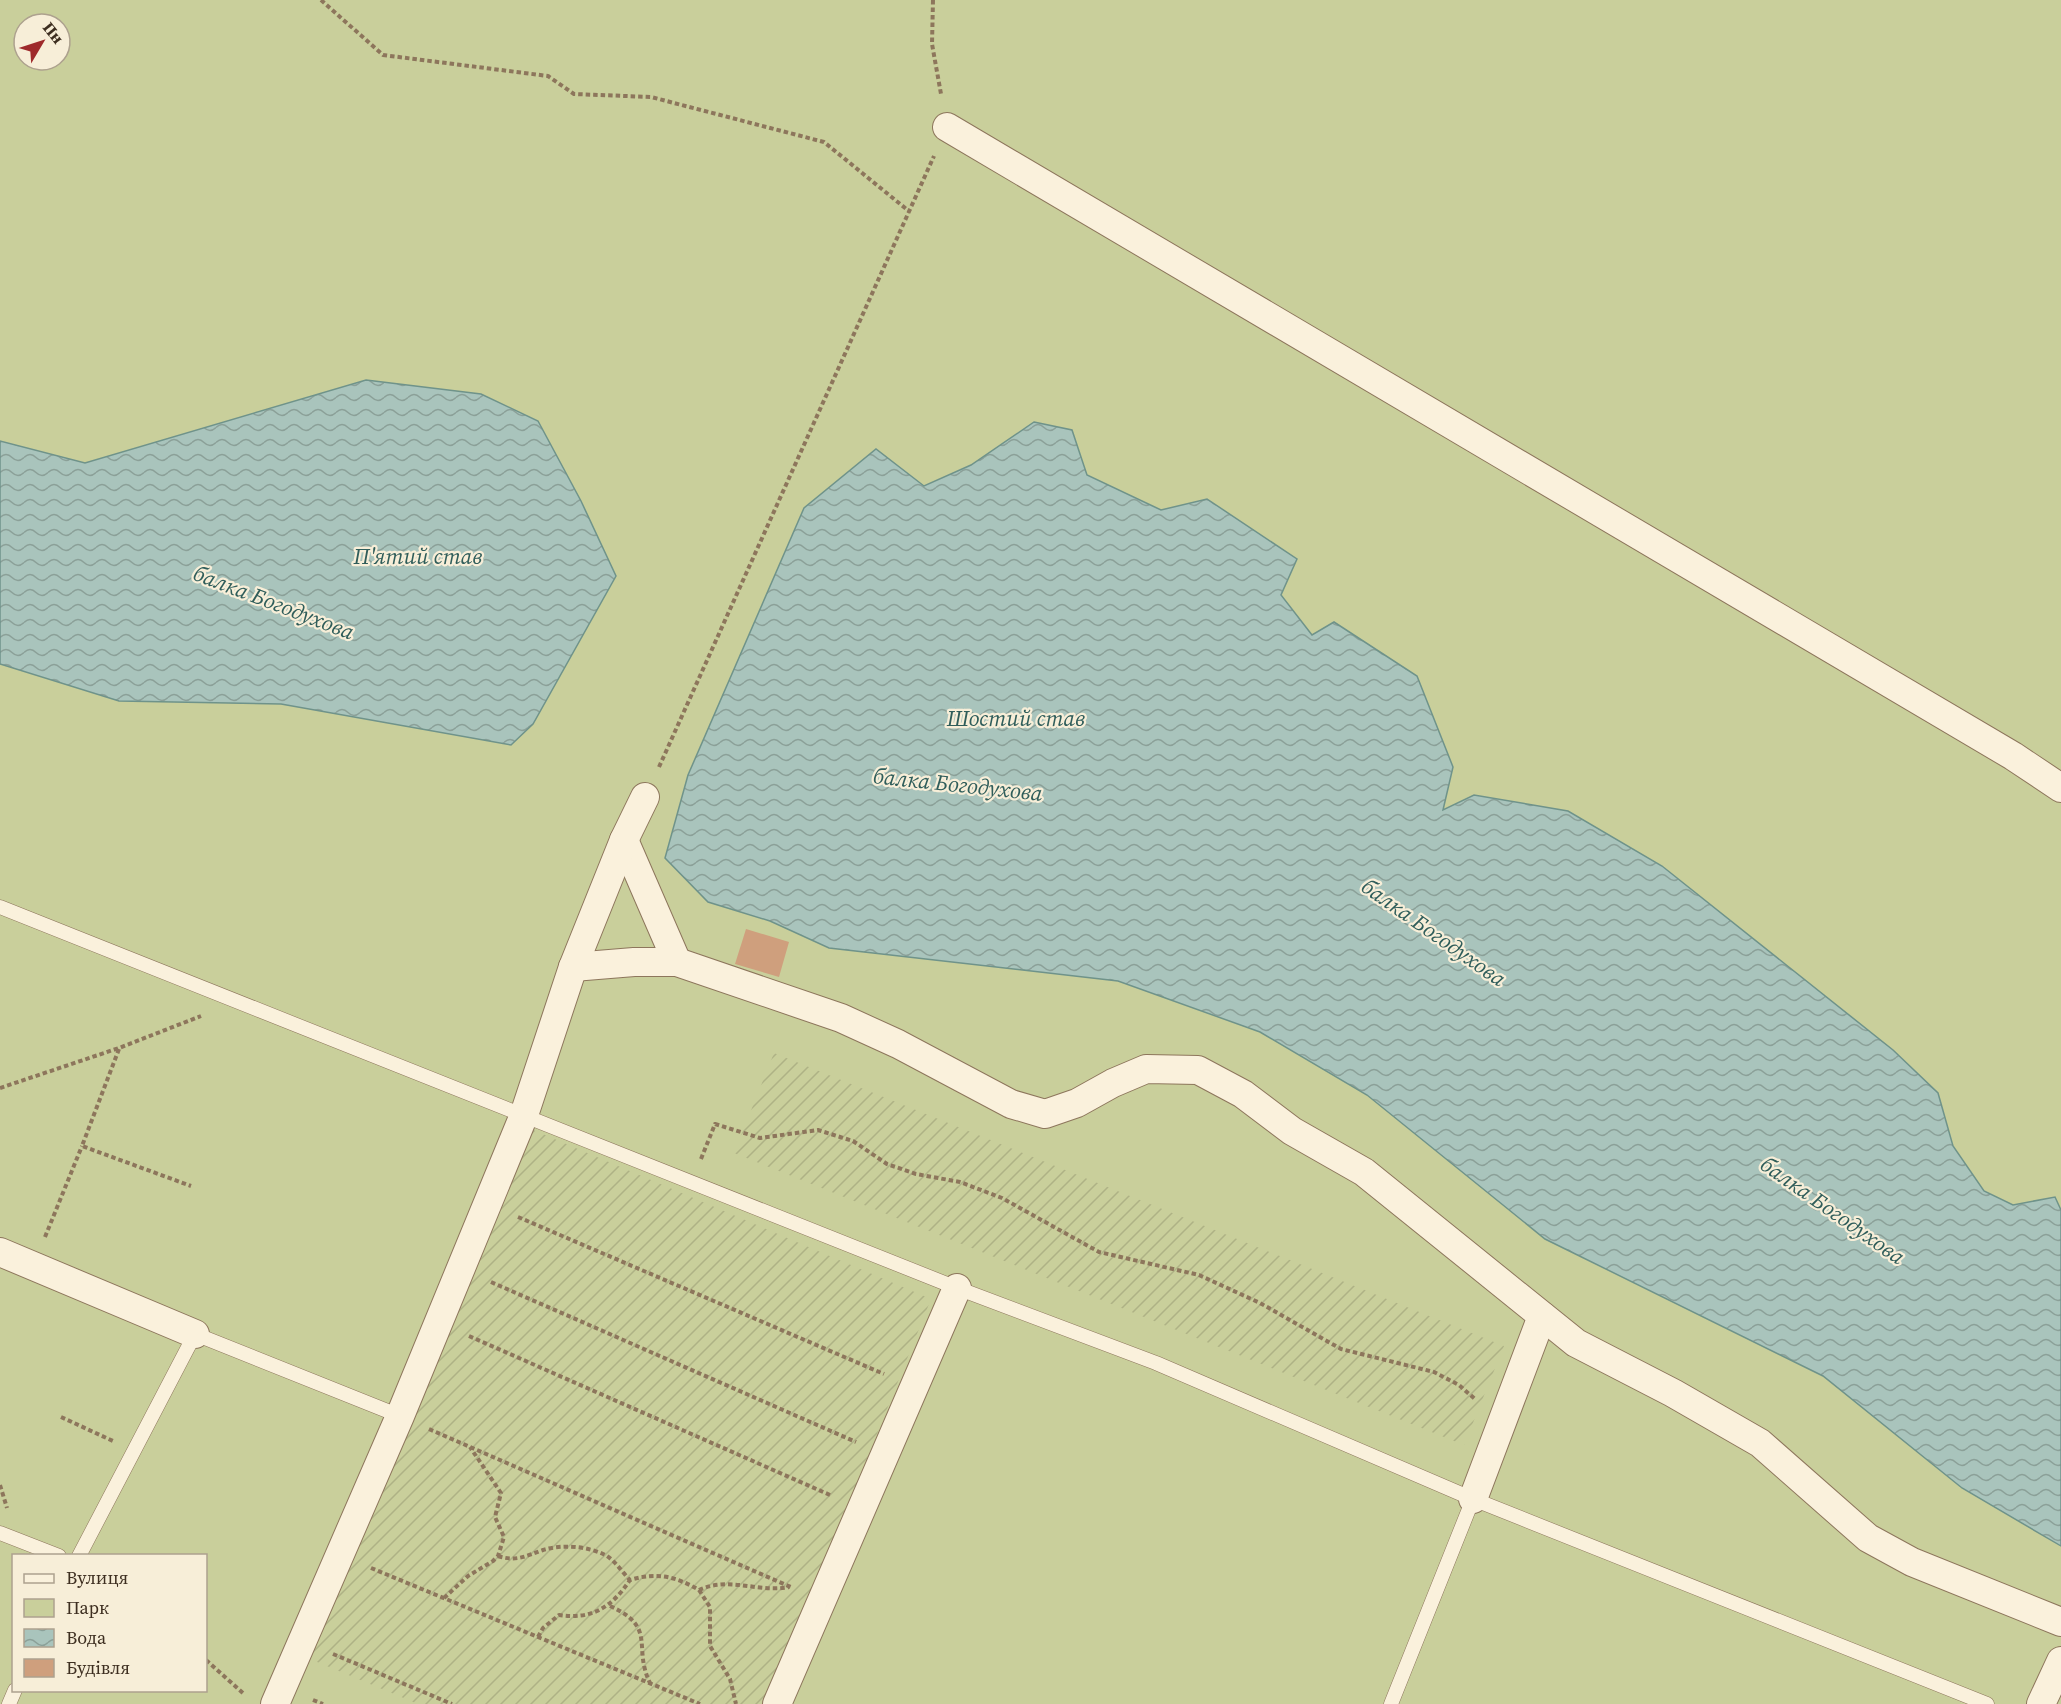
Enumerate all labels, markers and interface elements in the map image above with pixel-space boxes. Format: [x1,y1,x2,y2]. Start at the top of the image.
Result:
north arrow [12,12,72,72]
text: Пн [38,17,69,48]
water label: П'ятий став [353,541,482,571]
water label: балка Богодухова [189,558,359,647]
water label: Шостий став [946,703,1085,733]
water label: балка Богодухова [872,760,1045,808]
water label: балка Богодухова [1356,871,1513,993]
water label: балка Богодухова [1755,1149,1912,1271]
legend [12,1554,207,1692]
text: Вулиця [66,1565,128,1590]
text: Парк [66,1595,109,1620]
text: Вода [66,1625,107,1650]
text: Будівля [66,1655,130,1680]

